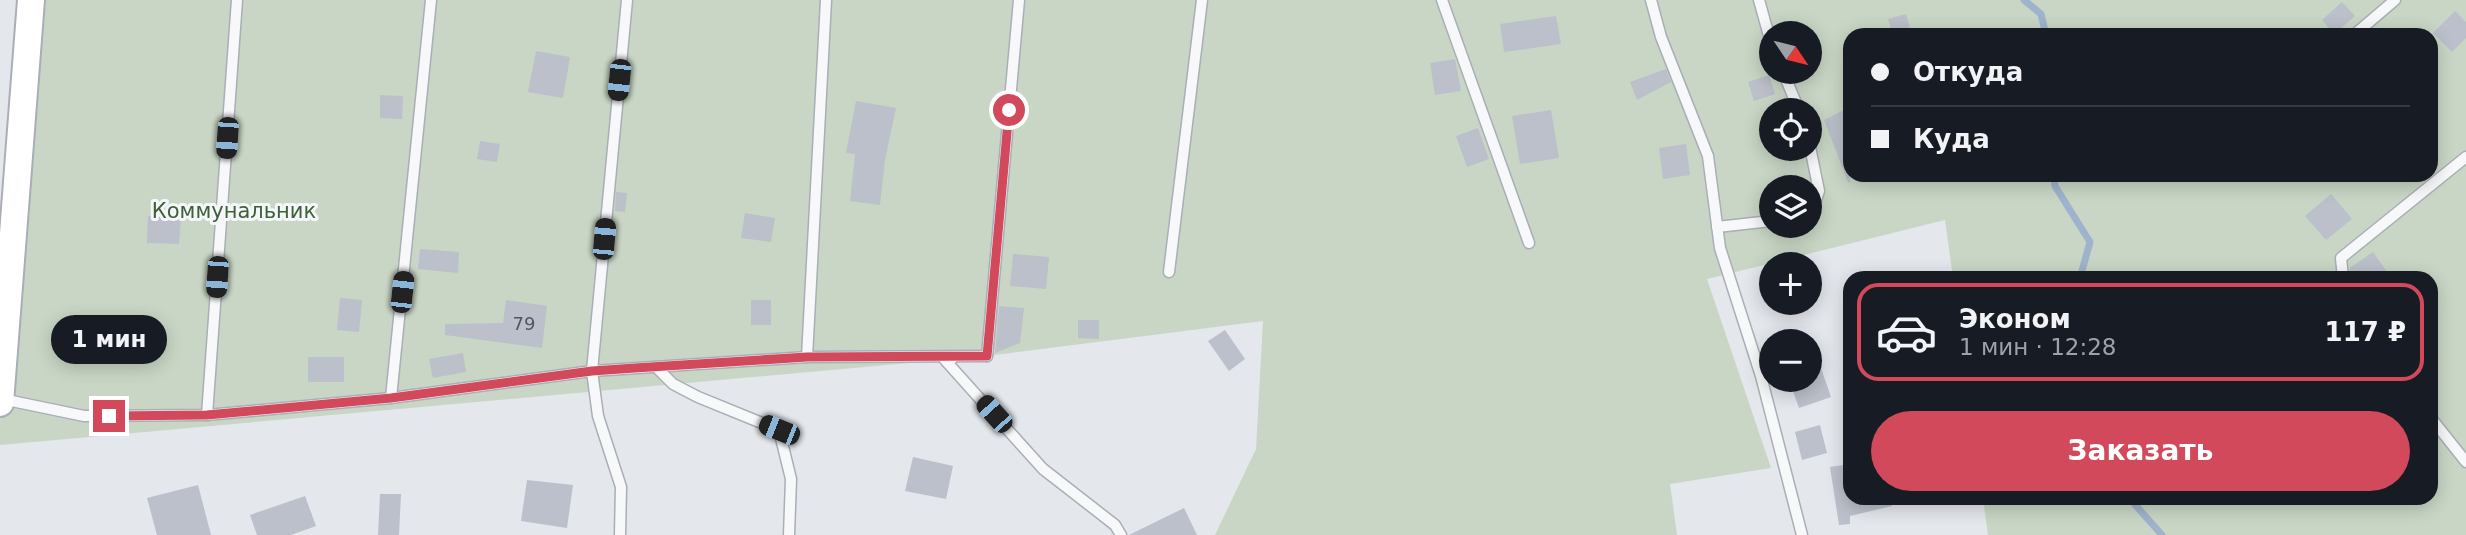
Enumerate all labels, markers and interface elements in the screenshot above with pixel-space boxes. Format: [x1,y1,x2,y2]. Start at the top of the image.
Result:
north arrow [1759,21,1822,84]
map controls [1759,21,1822,392]
text: Откуда [1913,57,2023,87]
car [607,58,632,102]
route start [993,94,1025,126]
button: locate [1759,98,1822,161]
car [216,116,239,160]
text: Куда [1913,124,1990,154]
button: layers [1759,175,1822,238]
park label: Коммунальник [152,199,316,223]
car [592,217,617,261]
button: + [1759,252,1822,315]
car [206,255,229,299]
car [390,270,415,314]
icon: car [1875,301,1938,364]
text: Эконом [1959,304,2071,334]
house number: 79 [513,313,535,334]
callout: 1 мин [51,314,167,364]
text: 117 ₽ [2325,317,2406,347]
text: 1 мин [72,326,146,352]
button: − [1759,329,1822,392]
text: 1 мин · 12:28 [1959,334,2117,360]
car [973,391,1016,437]
route end [93,400,125,432]
button: Заказать [1871,411,2410,491]
car [756,412,803,448]

